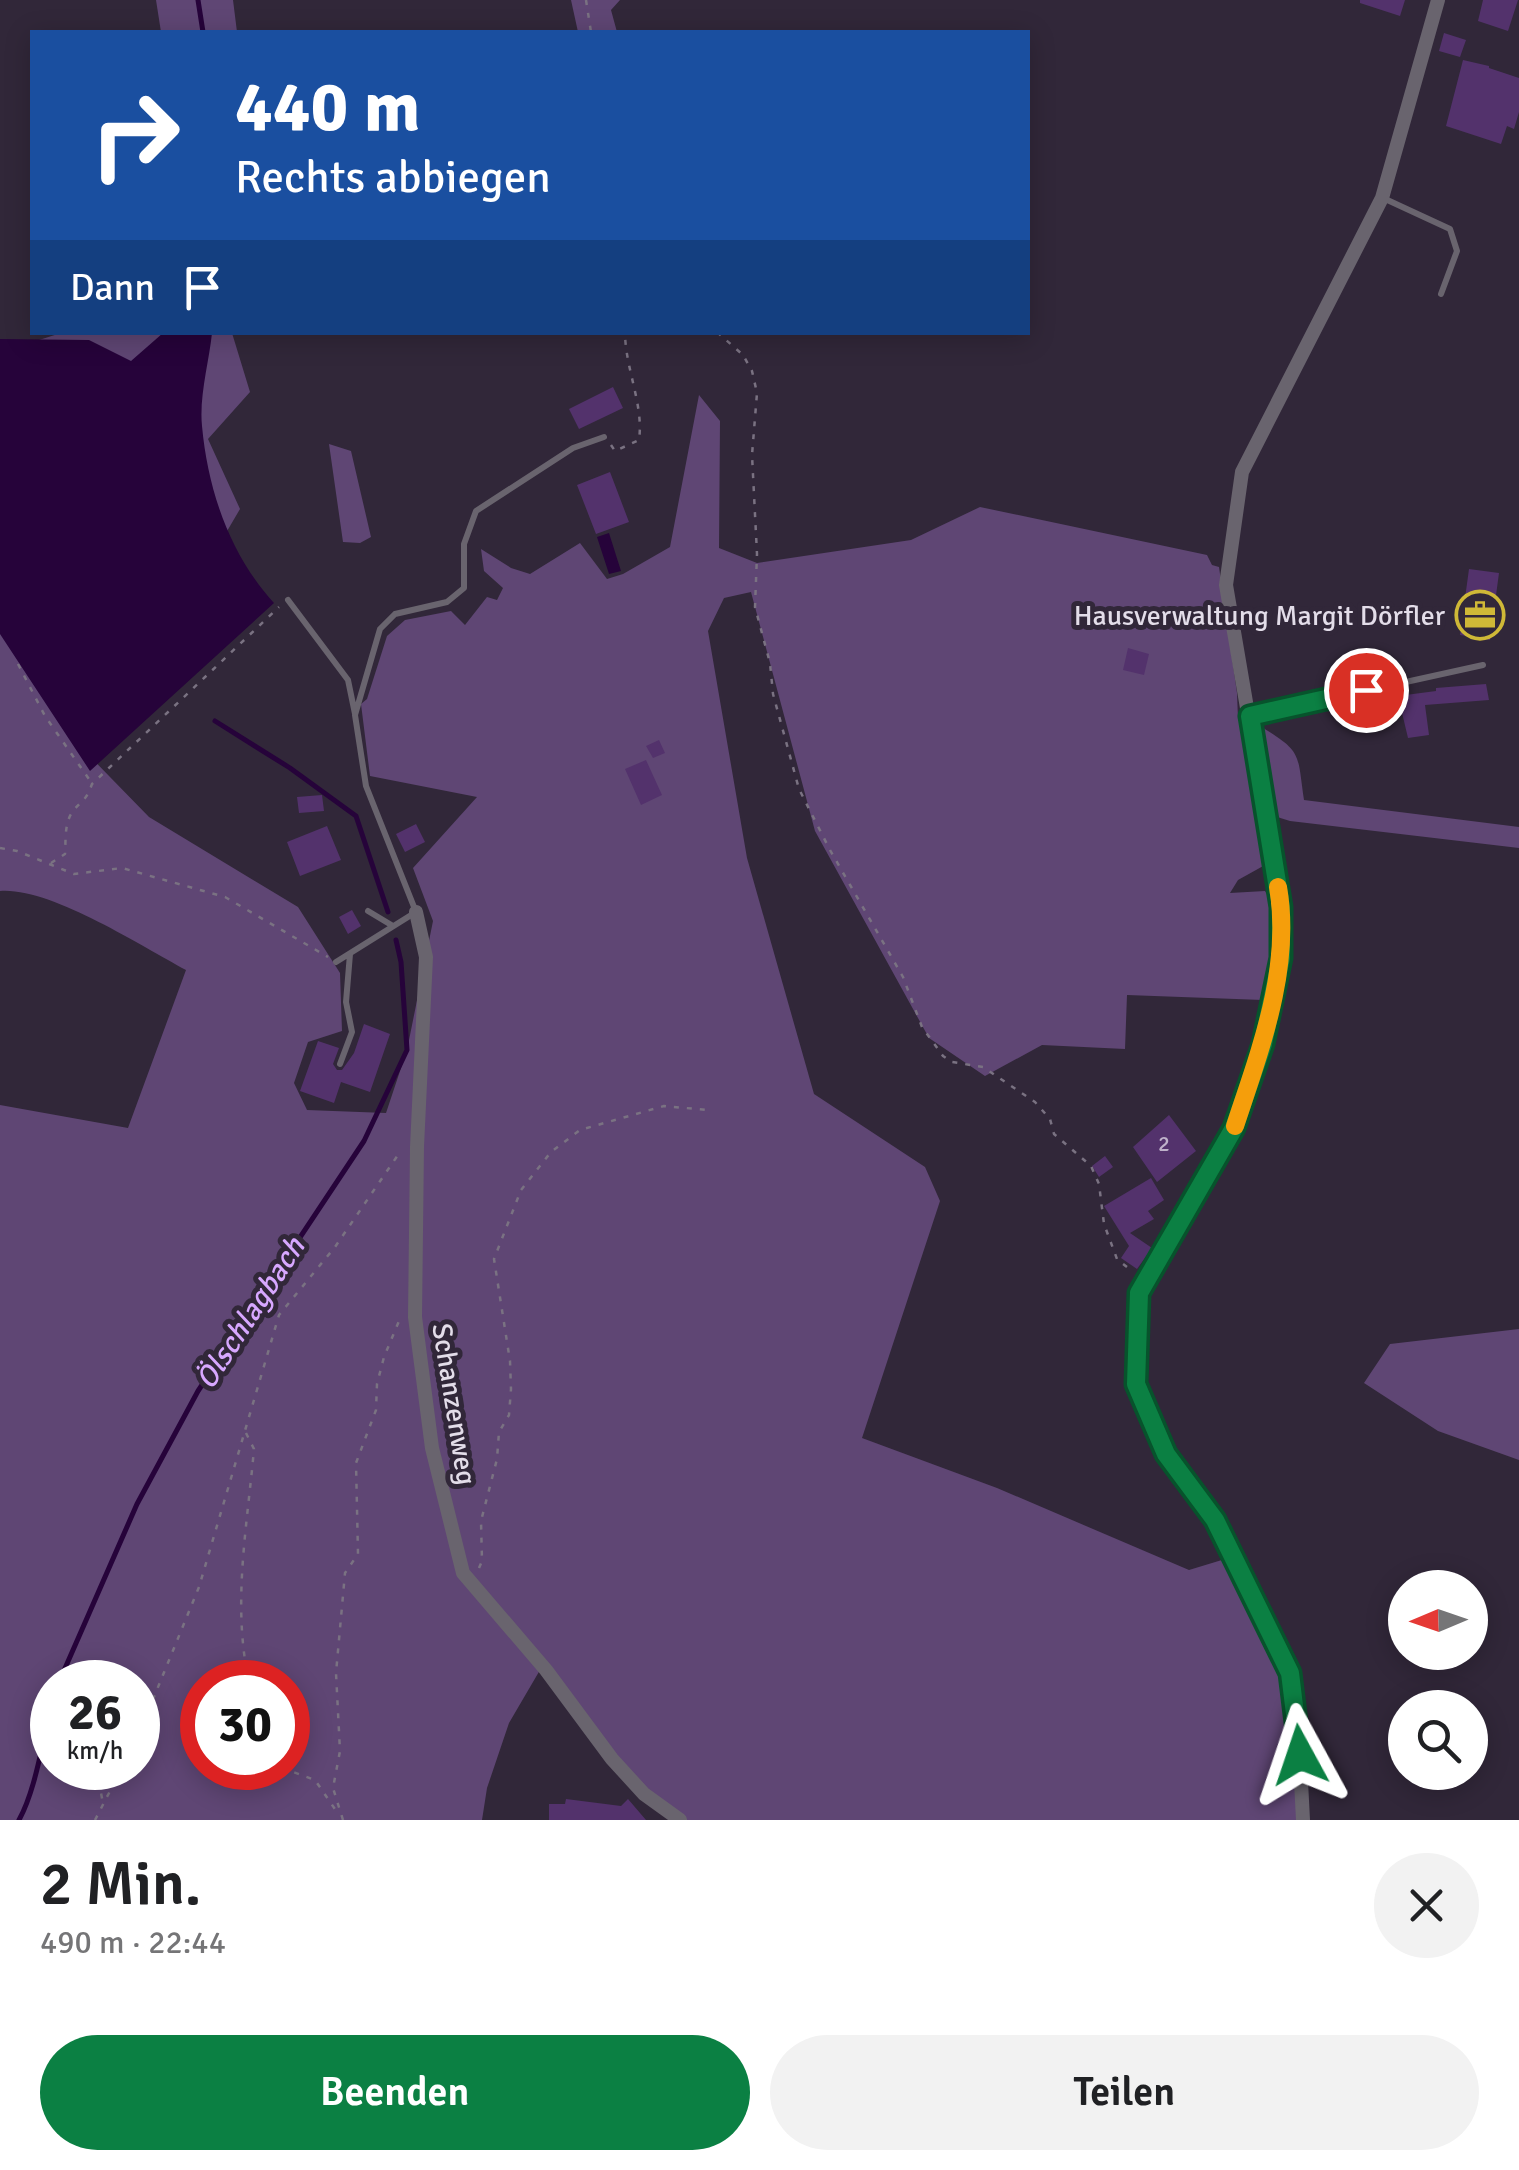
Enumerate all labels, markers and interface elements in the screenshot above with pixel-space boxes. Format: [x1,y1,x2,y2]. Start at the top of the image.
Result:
text: 440 m [235,64,420,150]
icon: right [70,70,200,200]
text: Rechts abbiegen [235,150,551,205]
icon: arrive [175,260,230,315]
text: Dann [70,264,155,311]
office icon: Hausverwaltung Margit Dörfler [1454,589,1506,641]
place label: Hausverwaltung Margit Dörfler [1074,599,1446,633]
pin [1324,648,1409,733]
icon: arrive [1339,663,1394,718]
house number: 2 [1158,1130,1170,1157]
water label: Ölschlagbach [188,1230,313,1396]
street label: Schanzenweg [424,1321,484,1487]
north arrow [1388,1570,1488,1670]
map controls [1388,1570,1488,1790]
speed limit sign: 30 [180,1660,310,1790]
text: 26 [68,1682,122,1744]
button: search [1388,1690,1488,1790]
position arrow [1248,1703,1352,1807]
text: km/h [67,1735,123,1766]
text: 2 Min. [40,1848,201,1922]
button: close [1374,1853,1479,1958]
text: 490 m · 22:44 [40,1923,226,1962]
button: Beenden [40,2035,750,2150]
button: Teilen [770,2035,1479,2150]

